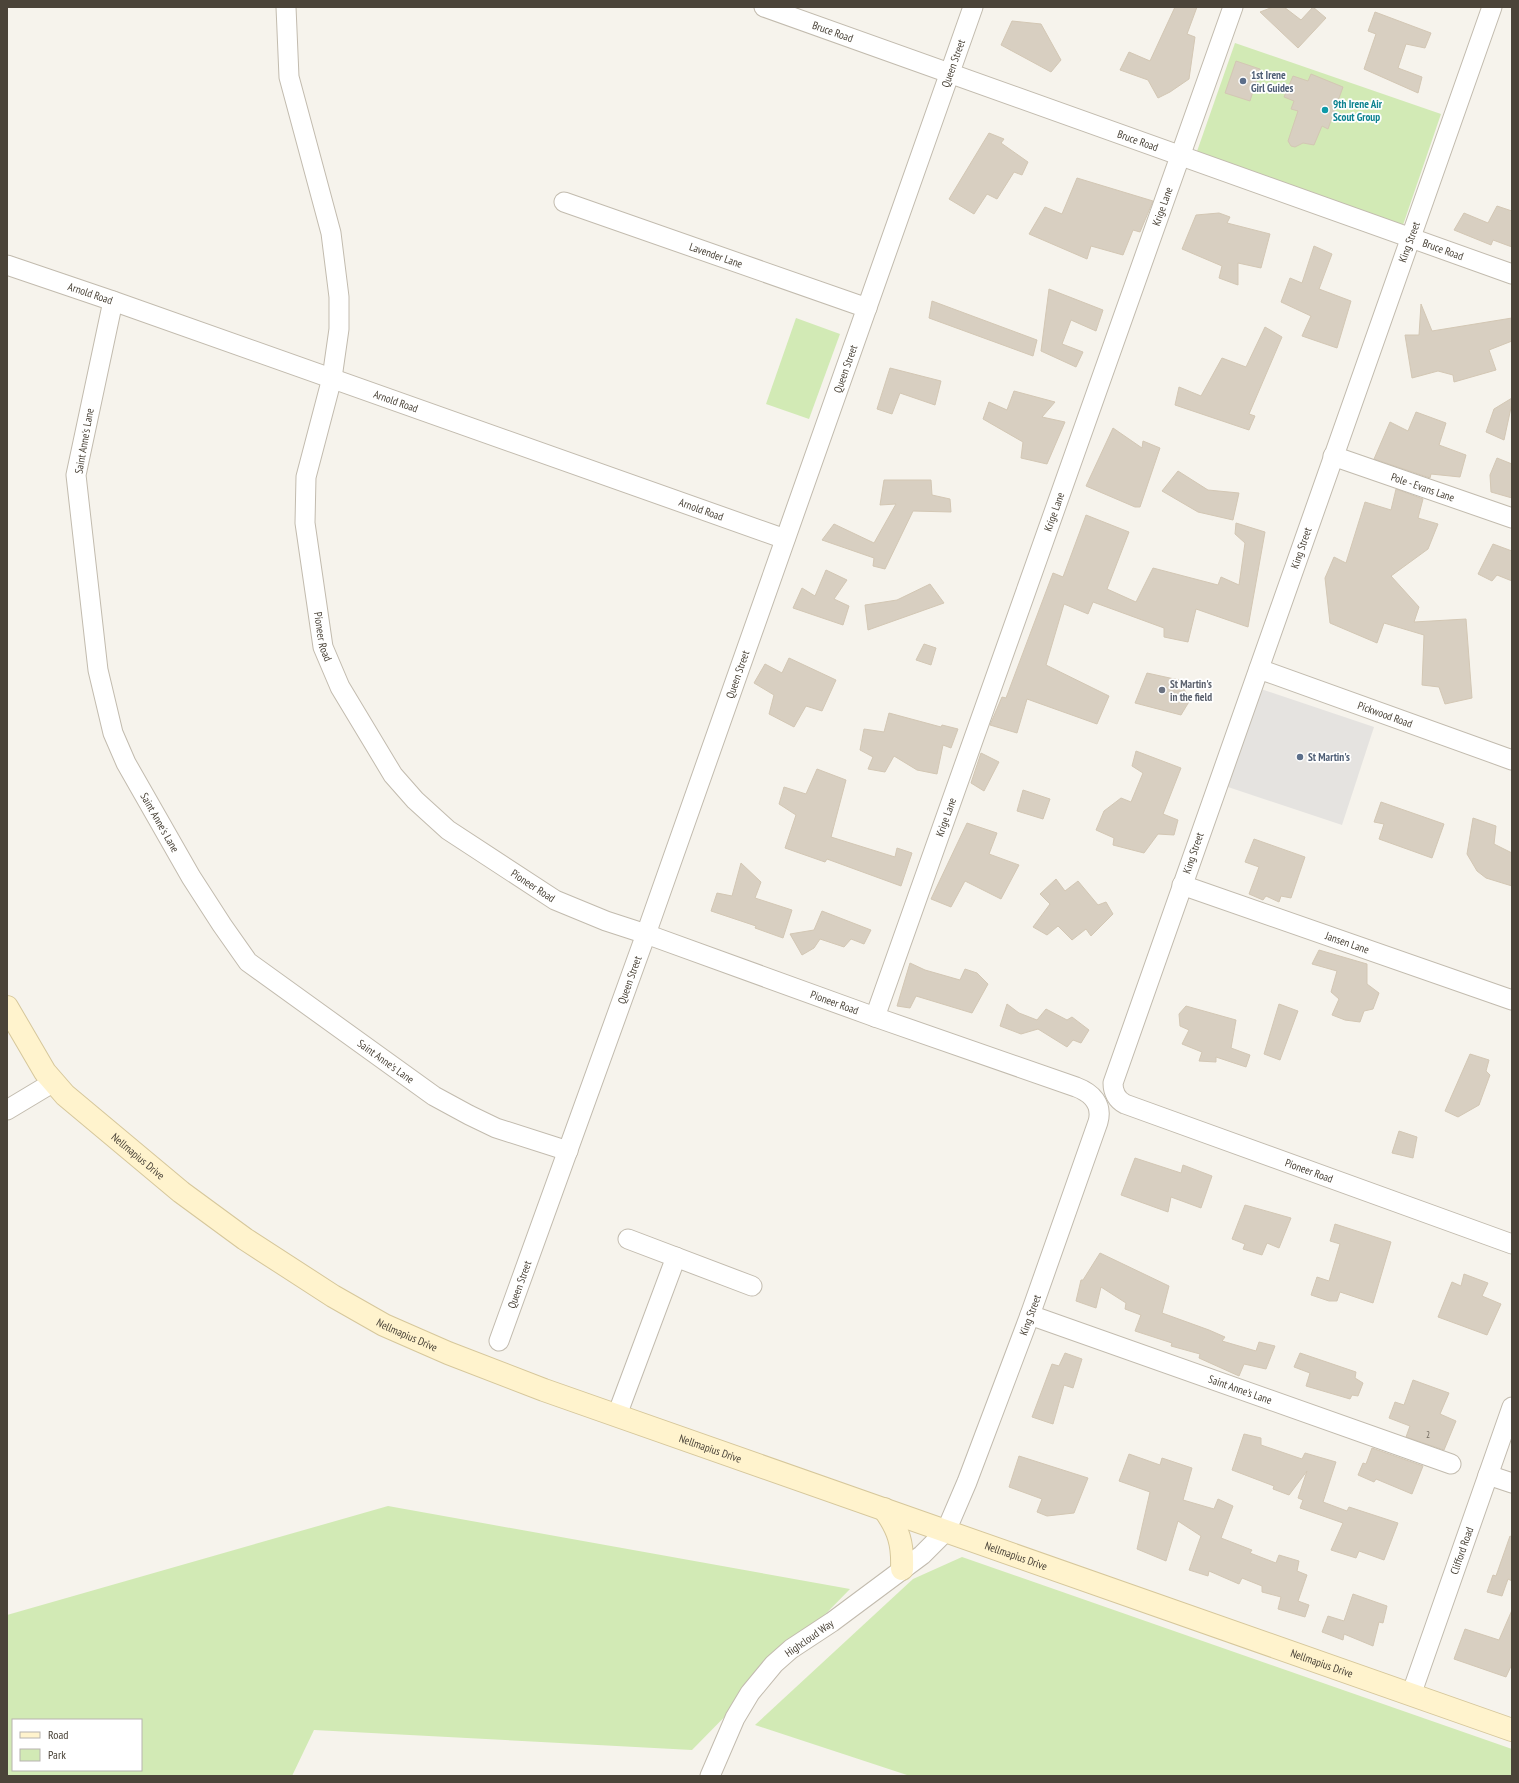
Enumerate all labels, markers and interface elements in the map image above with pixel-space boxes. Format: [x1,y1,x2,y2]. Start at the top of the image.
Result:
street label: Bruce Road [810,18,855,45]
street label: Queen Street [938,37,968,89]
place label: 1st Irene Girl Guides [1251,68,1294,95]
marker: 1st Irene Girl Guides [1238,76,1248,86]
place label: 9th Irene Air Scout Group [1333,97,1383,124]
marker: 9th Irene Air Scout Group [1320,105,1330,115]
street label: Bruce Road [1116,127,1160,154]
street label: Krige Lane [1149,185,1176,228]
street label: King Street [1395,220,1423,264]
street label: Bruce Road [1421,236,1466,263]
street label: Lavender Lane [688,239,745,271]
street label: Arnold Road [66,279,115,307]
street label: Queen Street [830,343,860,395]
street label: Arnold Road [372,387,420,416]
street label: Saint Anne's Lane [71,407,97,475]
street label: Pole - Evans Lane [1389,470,1457,505]
street label: Krige Lane [1041,490,1068,533]
street label: Arnold Road [677,495,726,524]
street label: King Street [1287,526,1315,570]
street label: Pioneer Road [311,611,335,664]
street label: Queen Street [723,649,752,700]
place label: St Martin's in the field [1170,677,1212,704]
marker: St Martin's in the field [1157,685,1167,695]
street label: Pickwood Road [1356,698,1415,731]
place label: St Martin's [1308,750,1350,764]
marker: St Martin's [1295,752,1305,762]
street label: Saint Anne's Lane [137,790,183,855]
street label: Krige Lane [932,795,959,839]
street label: King Street [1179,831,1207,875]
street label: Pioneer Road [508,866,558,905]
street label: Jansen Lane [1322,928,1372,957]
street label: Queen Street [614,954,644,1006]
street label: Pioneer Road [809,987,861,1018]
street label: Saint Anne's Lane [355,1036,417,1087]
street label: Nellmapius Drive [109,1130,168,1183]
street label: Pioneer Road [1283,1155,1335,1186]
street label: Queen Street [504,1259,534,1310]
street label: King Street [1016,1293,1044,1337]
street label: Nellmapius Drive [374,1315,440,1355]
street label: Saint Anne's Lane [1207,1372,1274,1407]
house number: 2 [1426,1429,1430,1440]
street label: Nellmapius Drive [677,1431,744,1466]
street label: Clifford Road [1447,1525,1476,1576]
street label: Nellmapius Drive [983,1538,1050,1573]
street label: Highcloud Way [782,1616,837,1660]
street label: Nellmapius Drive [1289,1646,1355,1681]
legend [12,1719,142,1771]
text: Road [48,1727,68,1742]
text: Park [48,1747,66,1762]

